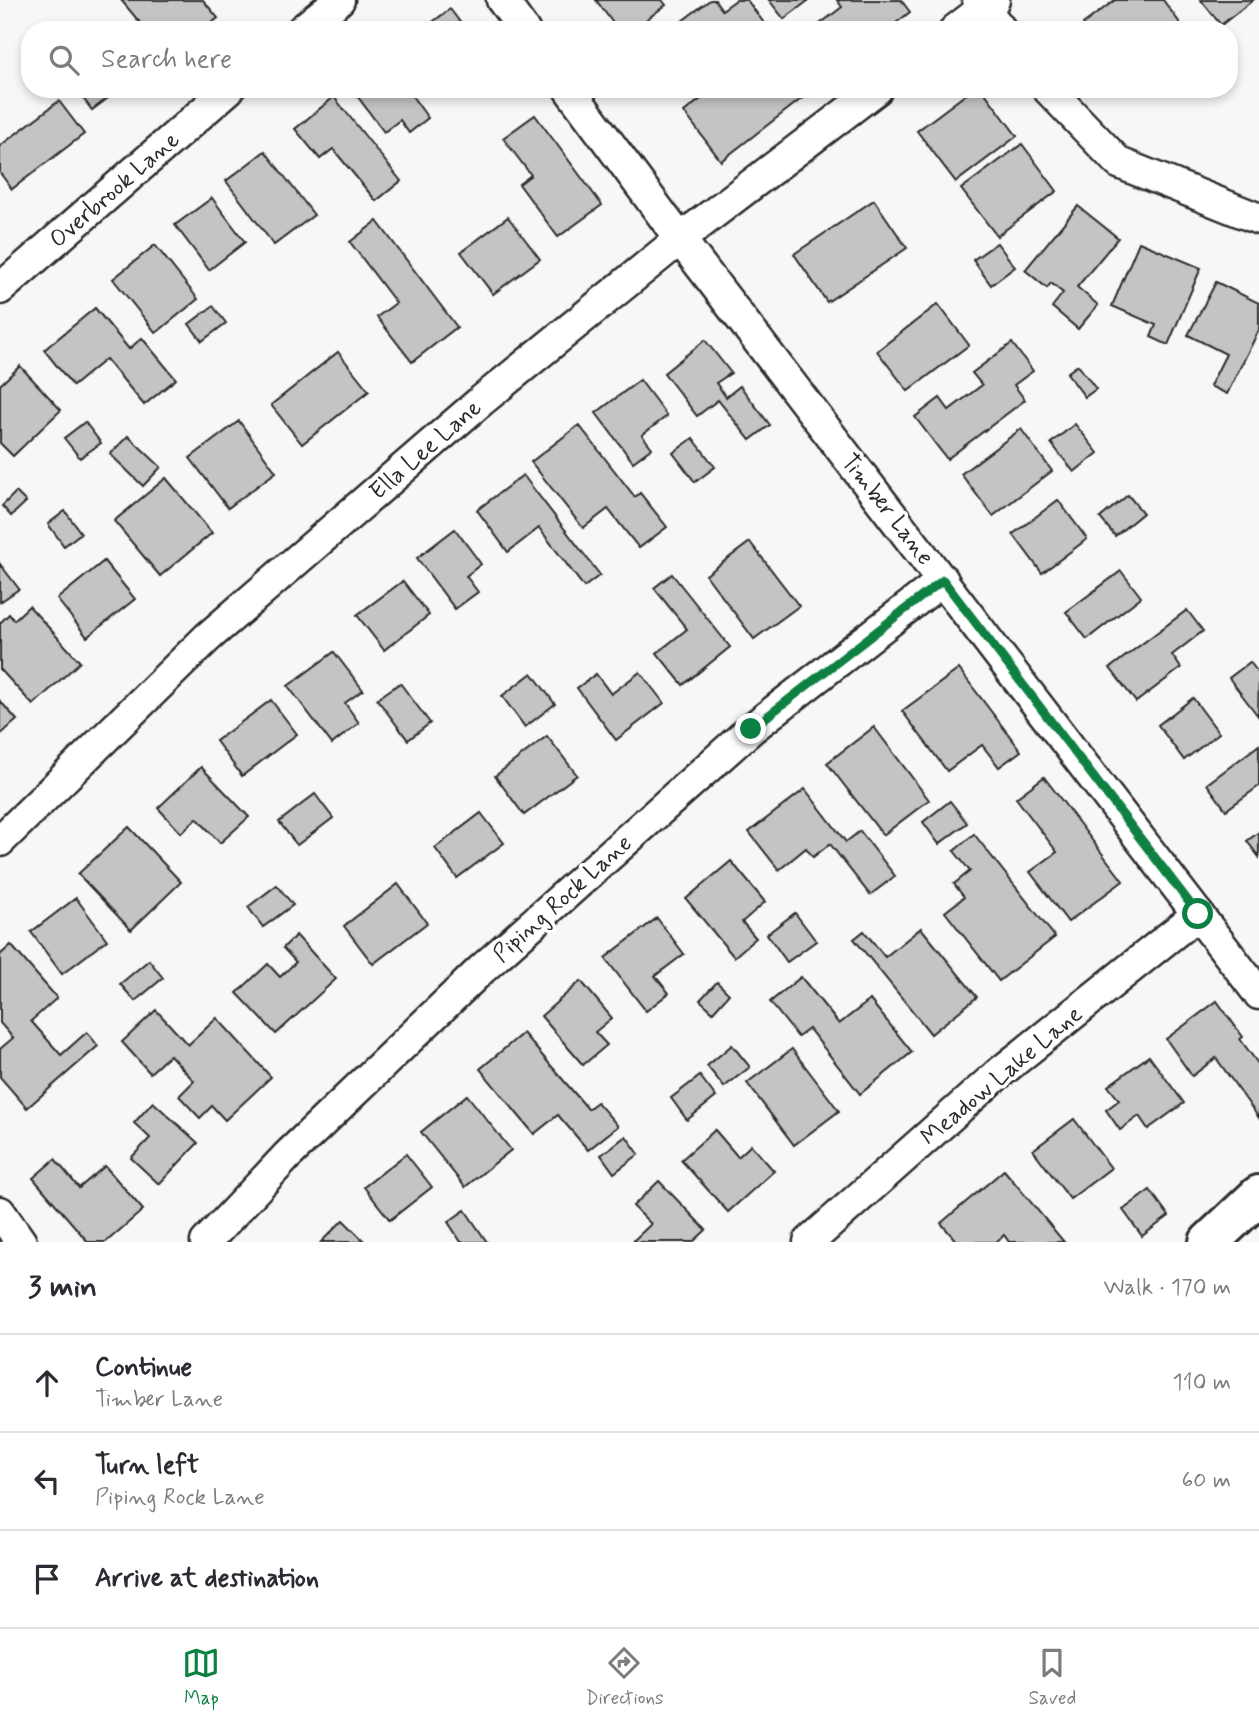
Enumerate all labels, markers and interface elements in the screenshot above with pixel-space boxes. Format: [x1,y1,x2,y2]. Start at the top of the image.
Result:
search box [21,21,1238,98]
icon: search [45,41,83,79]
text: Search here [101,43,232,77]
street label: Overbrook Lane [43,125,187,255]
street label: Ella Lee Lane [363,393,489,507]
street label: Timber Lane [833,448,940,572]
route end [735,713,766,744]
street label: Piping Rock Lane [487,828,639,970]
route start [1182,898,1213,929]
street label: Meadow Lake Lane [915,999,1089,1153]
text: 3 min [28,1268,97,1307]
text: Walk · 170 m [1103,1273,1231,1303]
text: Continue [95,1351,192,1385]
icon: ahead [28,1364,66,1402]
text: 110 m [1172,1368,1231,1398]
text: Timber Lane [95,1385,223,1415]
text: Turn left [95,1449,199,1483]
icon: left [28,1462,66,1500]
text: 60 m [1182,1466,1231,1496]
text: Piping Rock Lane [95,1483,265,1513]
icon: arrive [28,1560,66,1598]
text: Arrive at destination [95,1562,319,1596]
tab: Map [182,1644,220,1711]
tab: Directions [585,1644,664,1711]
tab: Saved [1028,1644,1076,1711]

